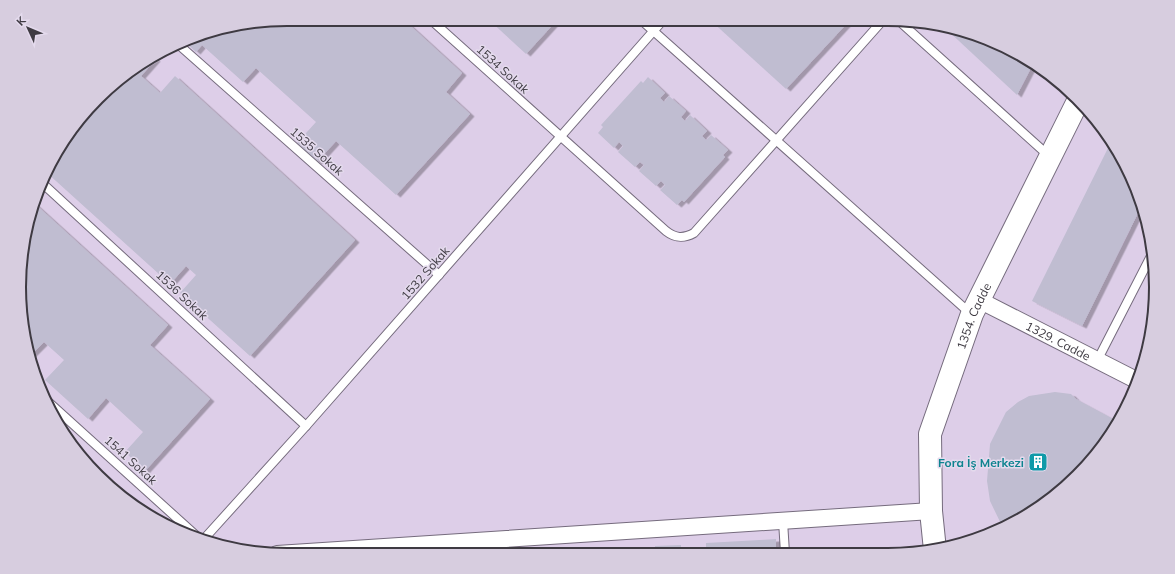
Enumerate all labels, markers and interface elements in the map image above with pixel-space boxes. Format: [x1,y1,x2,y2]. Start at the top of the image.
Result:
north arrow [8,8,48,48]
text: K [13,13,29,29]
street label: 1534 Sokak [474,41,533,97]
street label: 1535 Sokak [287,124,347,179]
street label: 1532 Sokak [398,243,453,303]
street label: 1536 Sokak [153,267,212,323]
street label: 1354. Cadde [953,280,994,351]
street label: 1329. Cadde [1023,318,1093,363]
street label: 1541 Sokak [102,432,161,488]
building icon: Fora İş Merkezi [1027,451,1049,473]
place label: Fora İş Merkezi [938,455,1024,470]

